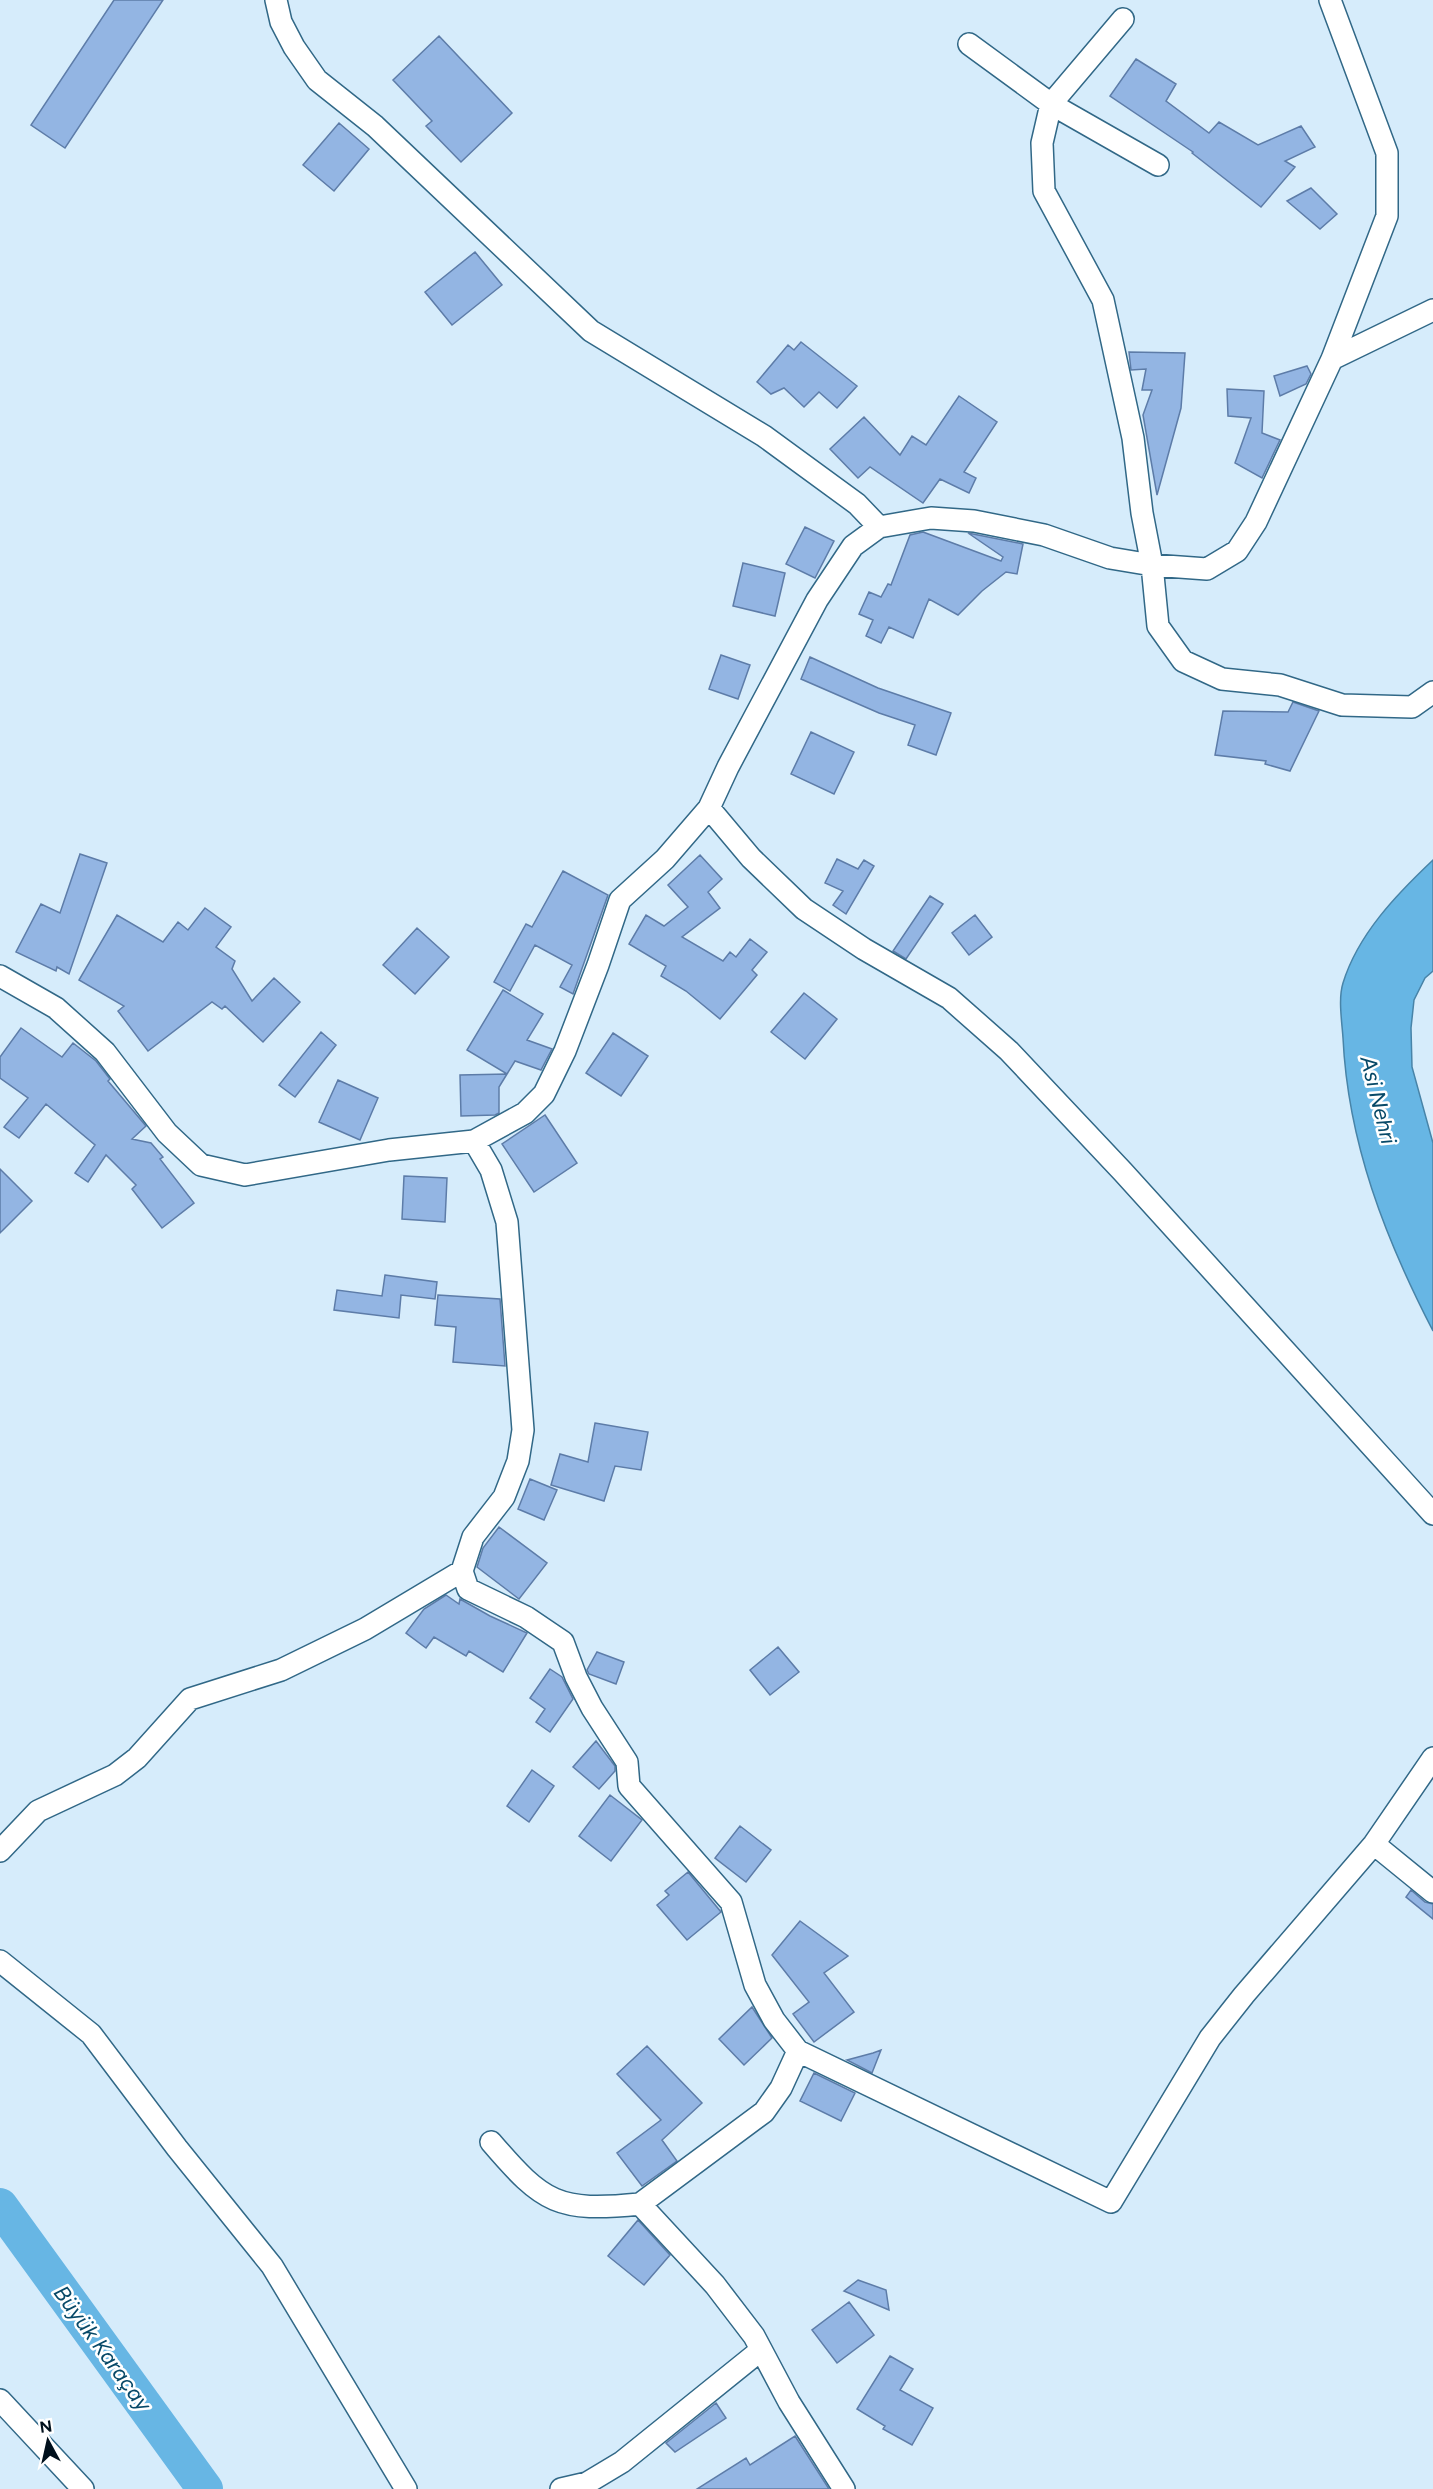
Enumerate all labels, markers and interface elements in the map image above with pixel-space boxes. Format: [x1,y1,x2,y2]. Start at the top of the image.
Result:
water label: Asi Nehri [1354,1052,1403,1148]
water label: Büyük Karaçay [48,2280,158,2418]
north arrow [18,2411,78,2471]
text: N [39,2416,53,2437]

